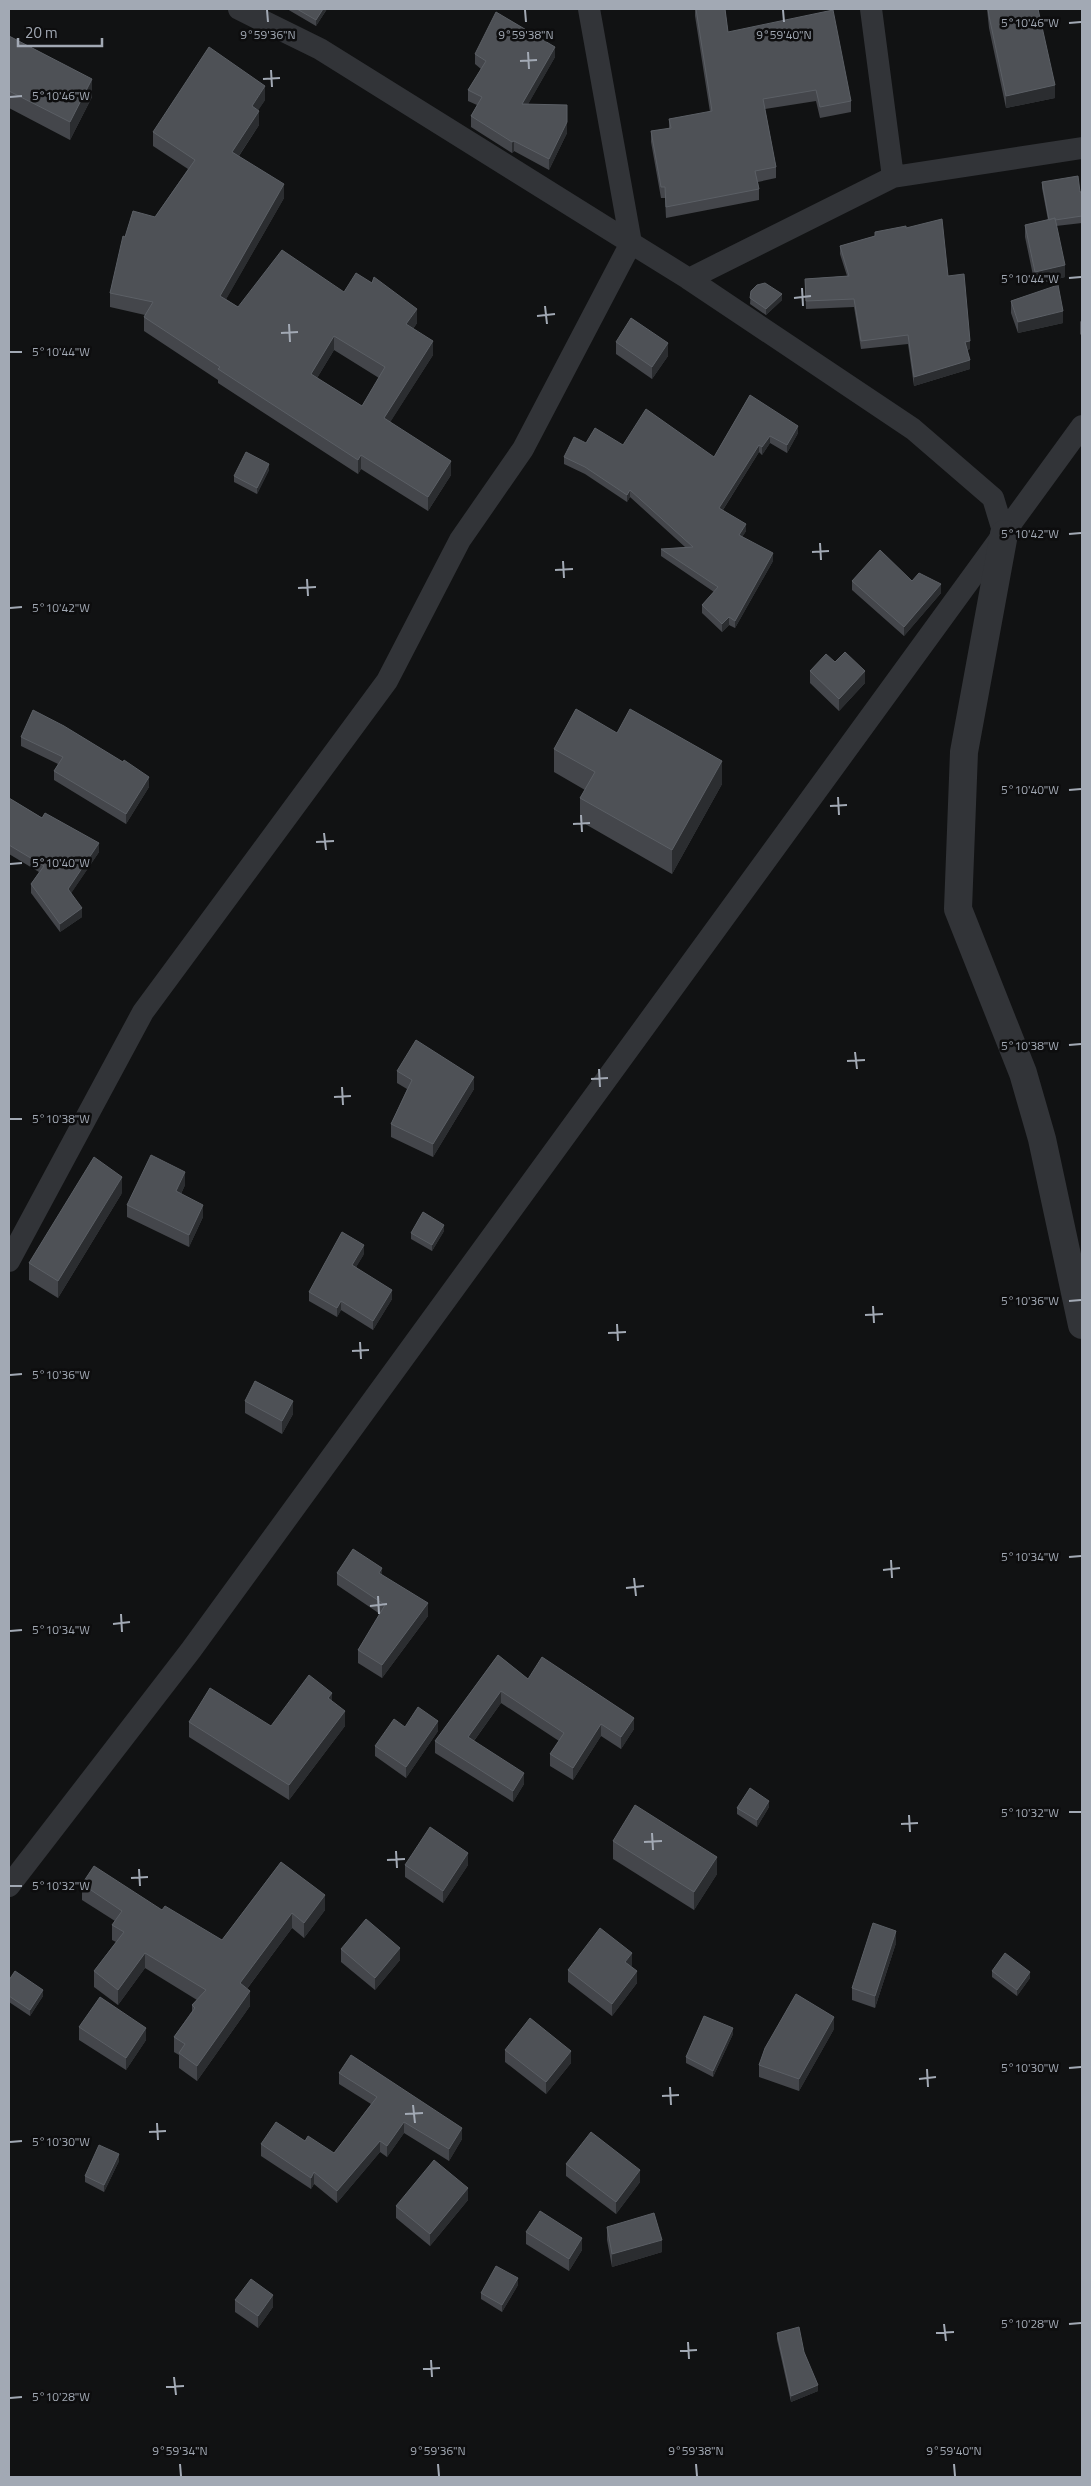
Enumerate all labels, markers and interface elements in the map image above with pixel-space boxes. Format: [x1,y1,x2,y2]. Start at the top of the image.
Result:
text: 5°10'46"W [1001,13,1059,32]
scale bar [18,15,101,47]
text: 20 m [25,21,58,44]
text: 9°59'36"N [240,25,296,44]
text: 9°59'38"N [498,25,554,44]
text: 9°59'40"N [756,25,812,44]
text: 5°10'46"W [32,86,90,105]
text: 5°10'44"W [1001,269,1059,288]
text: 5°10'44"W [32,342,90,361]
text: 5°10'42"W [1001,524,1059,543]
text: 5°10'42"W [32,598,90,617]
text: 5°10'40"W [1001,780,1059,799]
text: 5°10'40"W [32,853,90,872]
text: 5°10'38"W [1001,1036,1059,1055]
text: 5°10'38"W [32,1109,90,1128]
text: 5°10'36"W [1001,1291,1059,1310]
text: 5°10'36"W [32,1365,90,1384]
text: 5°10'34"W [1001,1547,1059,1566]
text: 5°10'34"W [32,1620,90,1639]
text: 5°10'32"W [1001,1803,1059,1822]
text: 5°10'32"W [32,1876,90,1895]
text: 5°10'30"W [1001,2058,1059,2077]
text: 5°10'30"W [32,2132,90,2151]
text: 5°10'28"W [1001,2314,1059,2333]
text: 5°10'28"W [32,2387,90,2406]
text: 9°59'34"N [152,2441,208,2460]
text: 9°59'36"N [410,2441,466,2460]
text: 9°59'38"N [668,2441,724,2460]
text: 9°59'40"N [926,2441,982,2460]

